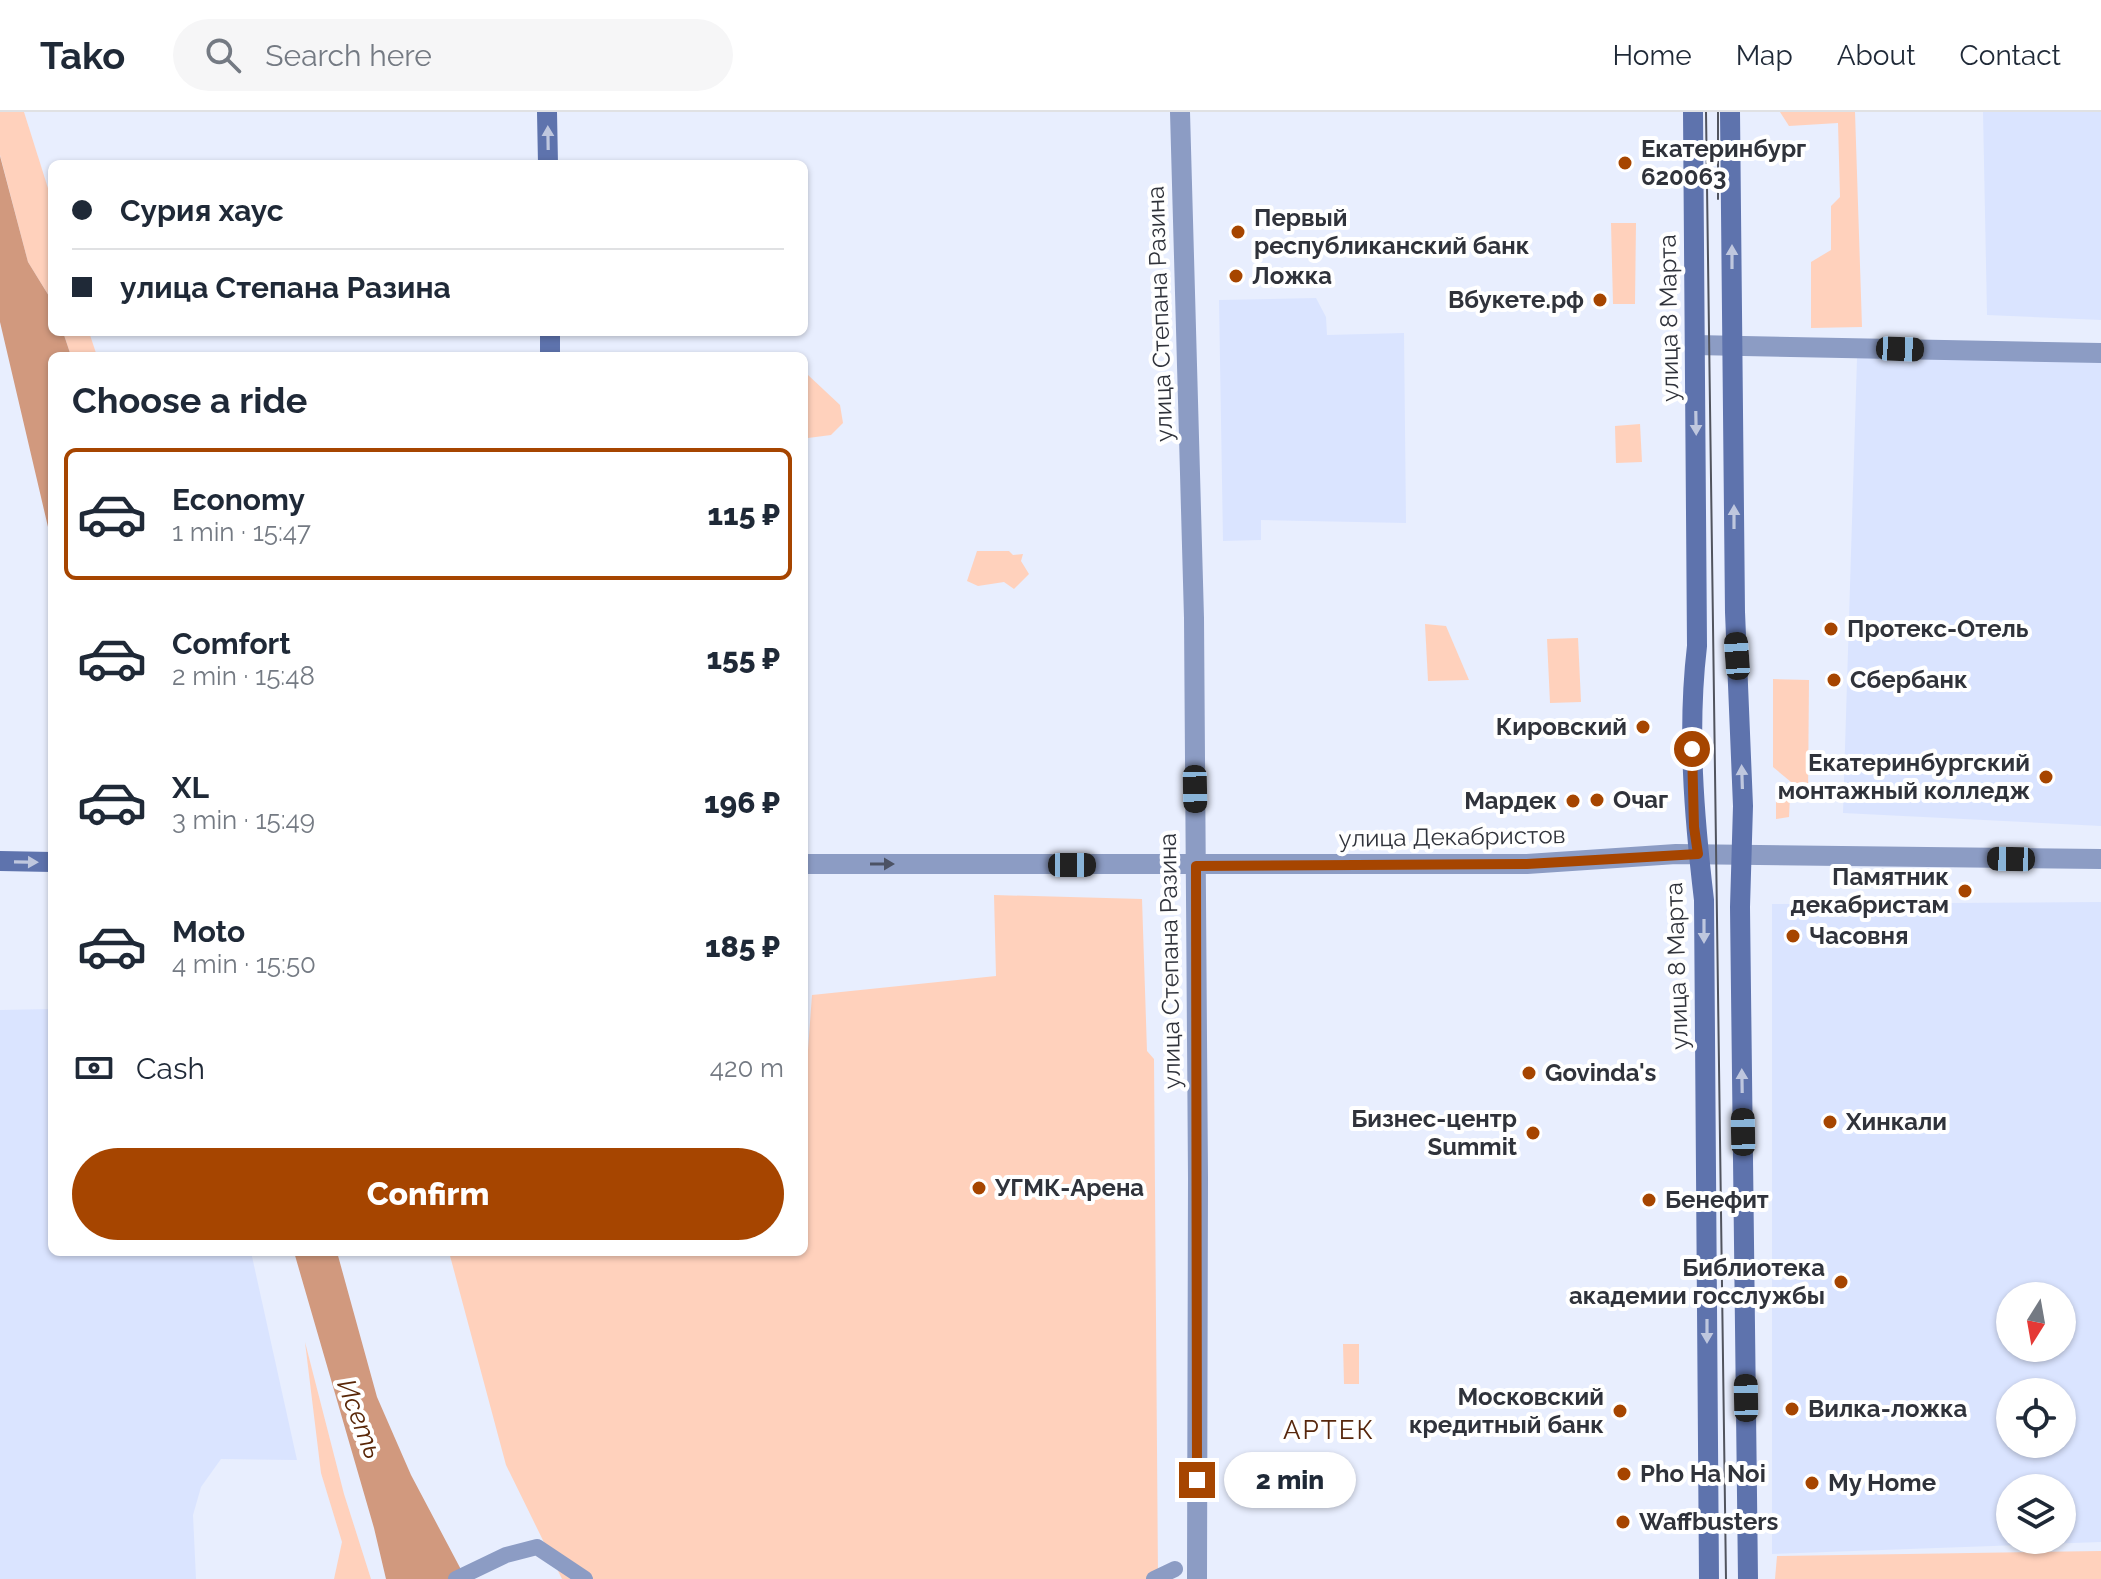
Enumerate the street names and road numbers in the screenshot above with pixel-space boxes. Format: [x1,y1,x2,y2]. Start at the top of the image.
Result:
street label: улица Степана Разина [1141,186,1178,443]
street label: улица 8 Марта [1653,234,1684,402]
street label: улица Декабристов [1338,820,1566,853]
street label: улица Степана Разина [1153,833,1186,1089]
street label: улица 8 Марта [1659,882,1694,1050]

